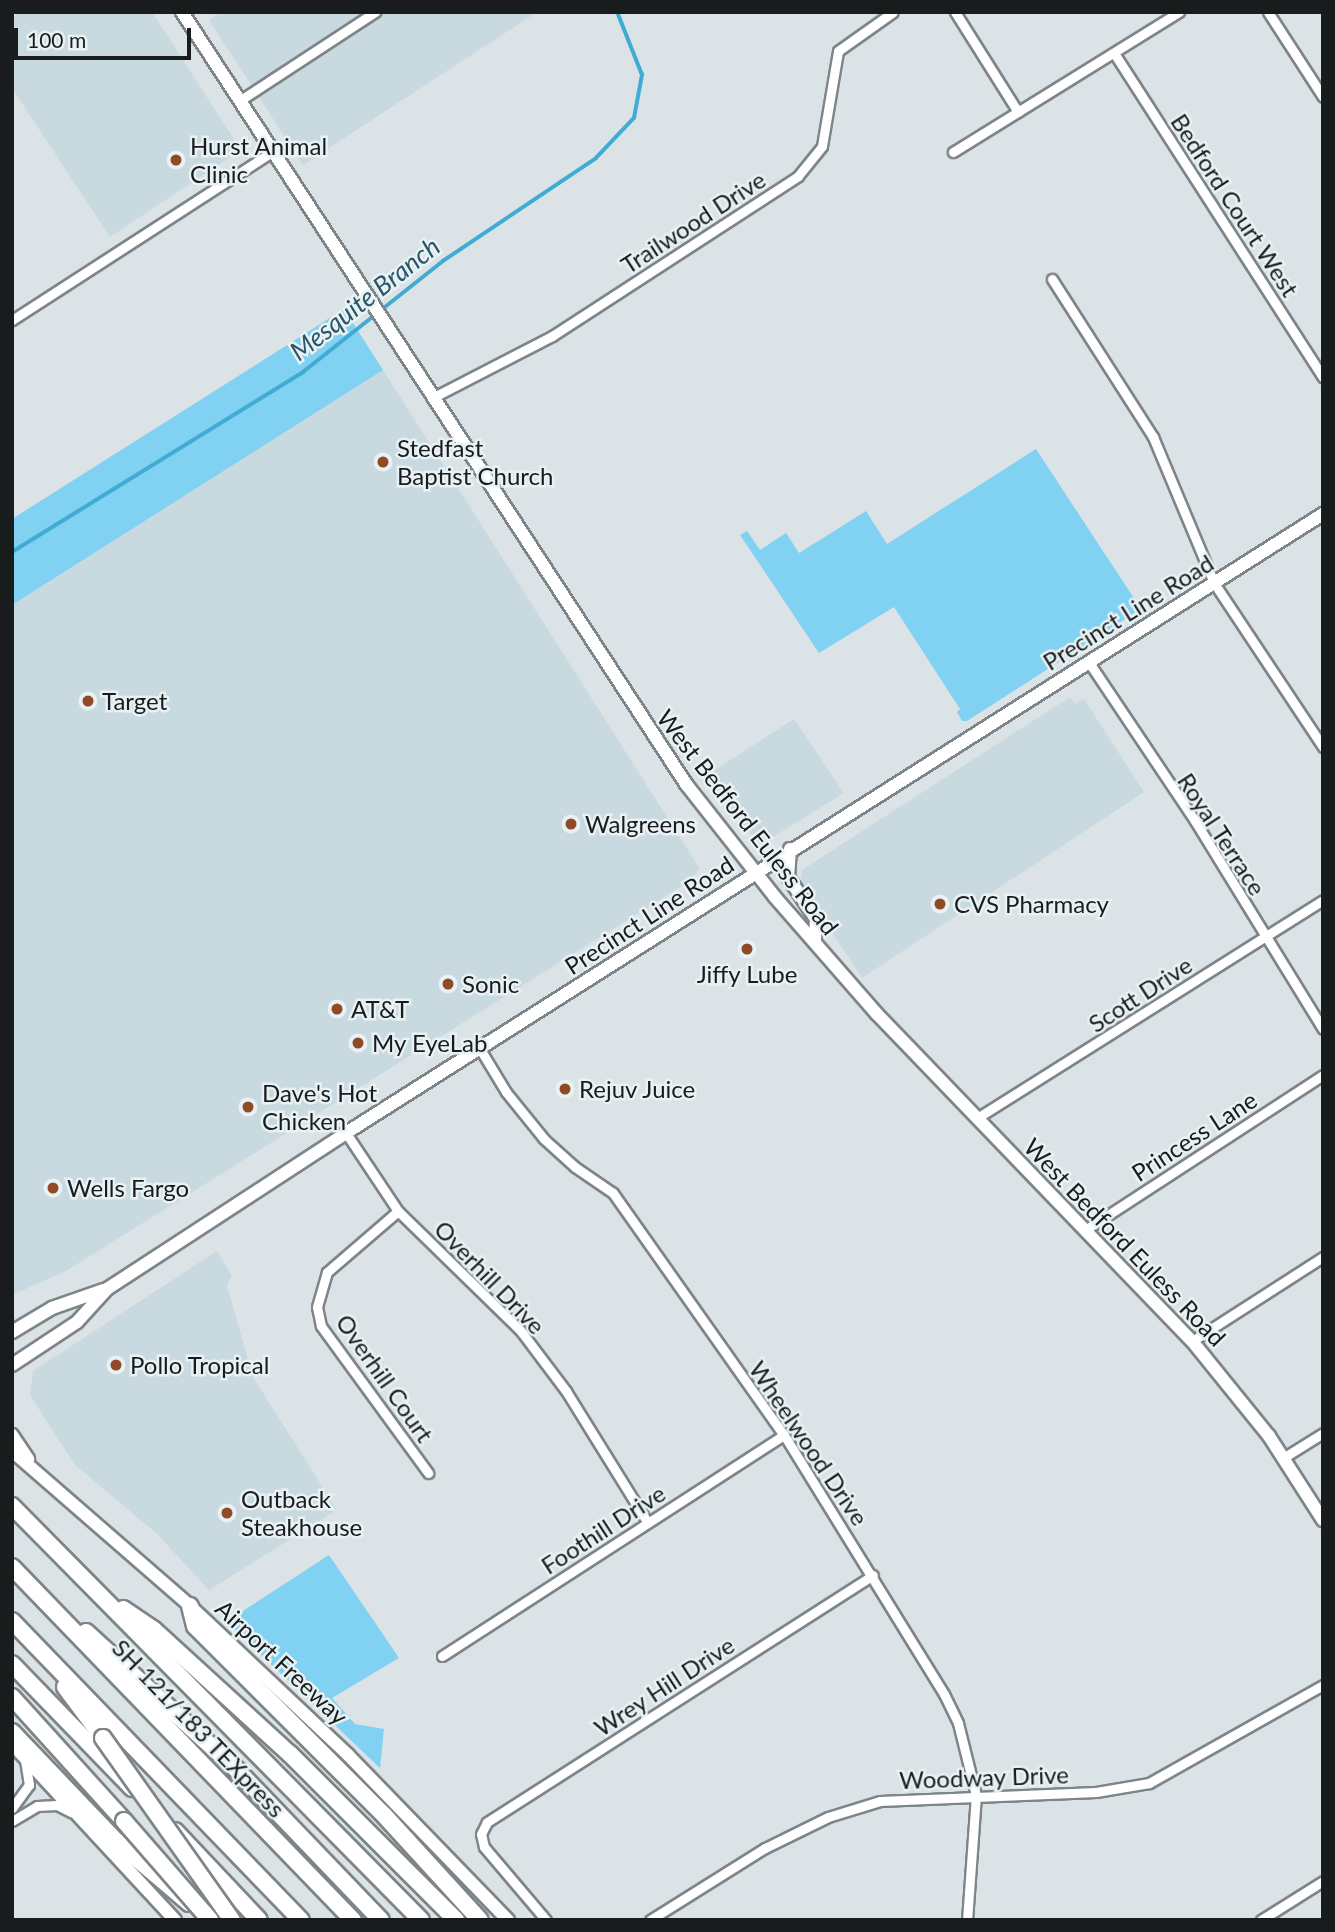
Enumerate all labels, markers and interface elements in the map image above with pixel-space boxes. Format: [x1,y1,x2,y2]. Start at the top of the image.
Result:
scale bar [18,14,194,58]
text: 100 m [27,27,86,52]
street label: Bedford Court West [1165,108,1305,302]
place label: Hurst Animal Clinic [190,132,328,188]
marker: Hurst Animal Clinic [168,152,184,168]
street label: Trailwood Drive [615,165,771,279]
water label: Mesquite Branch [284,231,446,367]
place label: Stedfast Baptist Church [397,434,553,490]
marker: Stedfast Baptist Church [375,454,391,470]
street label: Precinct Line Road [1037,548,1219,676]
place label: Target [102,687,167,715]
marker: Target [80,693,96,709]
street label: West Bedford Euless Road [651,704,845,940]
street label: Royal Terrace [1172,767,1272,901]
place label: Walgreens [585,810,696,838]
marker: Walgreens [563,816,579,832]
street label: Precinct Line Road [559,850,739,980]
place label: CVS Pharmacy [954,890,1109,918]
marker: CVS Pharmacy [932,896,948,912]
marker: Jiffy Lube [739,941,755,957]
street label: Scott Drive [1083,950,1197,1038]
place label: Jiffy Lube [696,960,798,988]
place label: Sonic [462,970,519,998]
marker: Sonic [440,976,456,992]
place label: AT&T [351,995,409,1023]
marker: AT&T [329,1001,345,1017]
place label: My EyeLab [372,1029,488,1057]
marker: My EyeLab [350,1035,366,1051]
place label: Rejuv Juice [579,1075,696,1103]
place label: Dave's Hot Chicken [262,1079,377,1135]
marker: Rejuv Juice [557,1081,573,1097]
street label: Princess Lane [1126,1085,1262,1187]
marker: Dave's Hot Chicken [240,1099,256,1115]
street label: West Bedford Euless Road [1018,1132,1232,1352]
place label: Wells Fargo [67,1174,189,1202]
marker: Wells Fargo [45,1180,61,1196]
street label: Overhill Drive [429,1214,551,1340]
street label: Overhill Court [330,1309,440,1447]
place label: Pollo Tropical [130,1351,270,1379]
street label: Wheelwood Drive [743,1355,875,1531]
marker: Pollo Tropical [108,1357,124,1373]
street label: Foothill Drive [536,1478,670,1580]
place label: Outback Steakhouse [241,1485,362,1541]
marker: Outback Steakhouse [219,1505,235,1521]
street label: Airport Freeway [210,1594,354,1730]
street label: Wrey Hill Drive [588,1630,740,1742]
street label: SH 121/183 TEXpress [106,1633,292,1823]
street label: Woodway Drive [898,1760,1070,1794]

